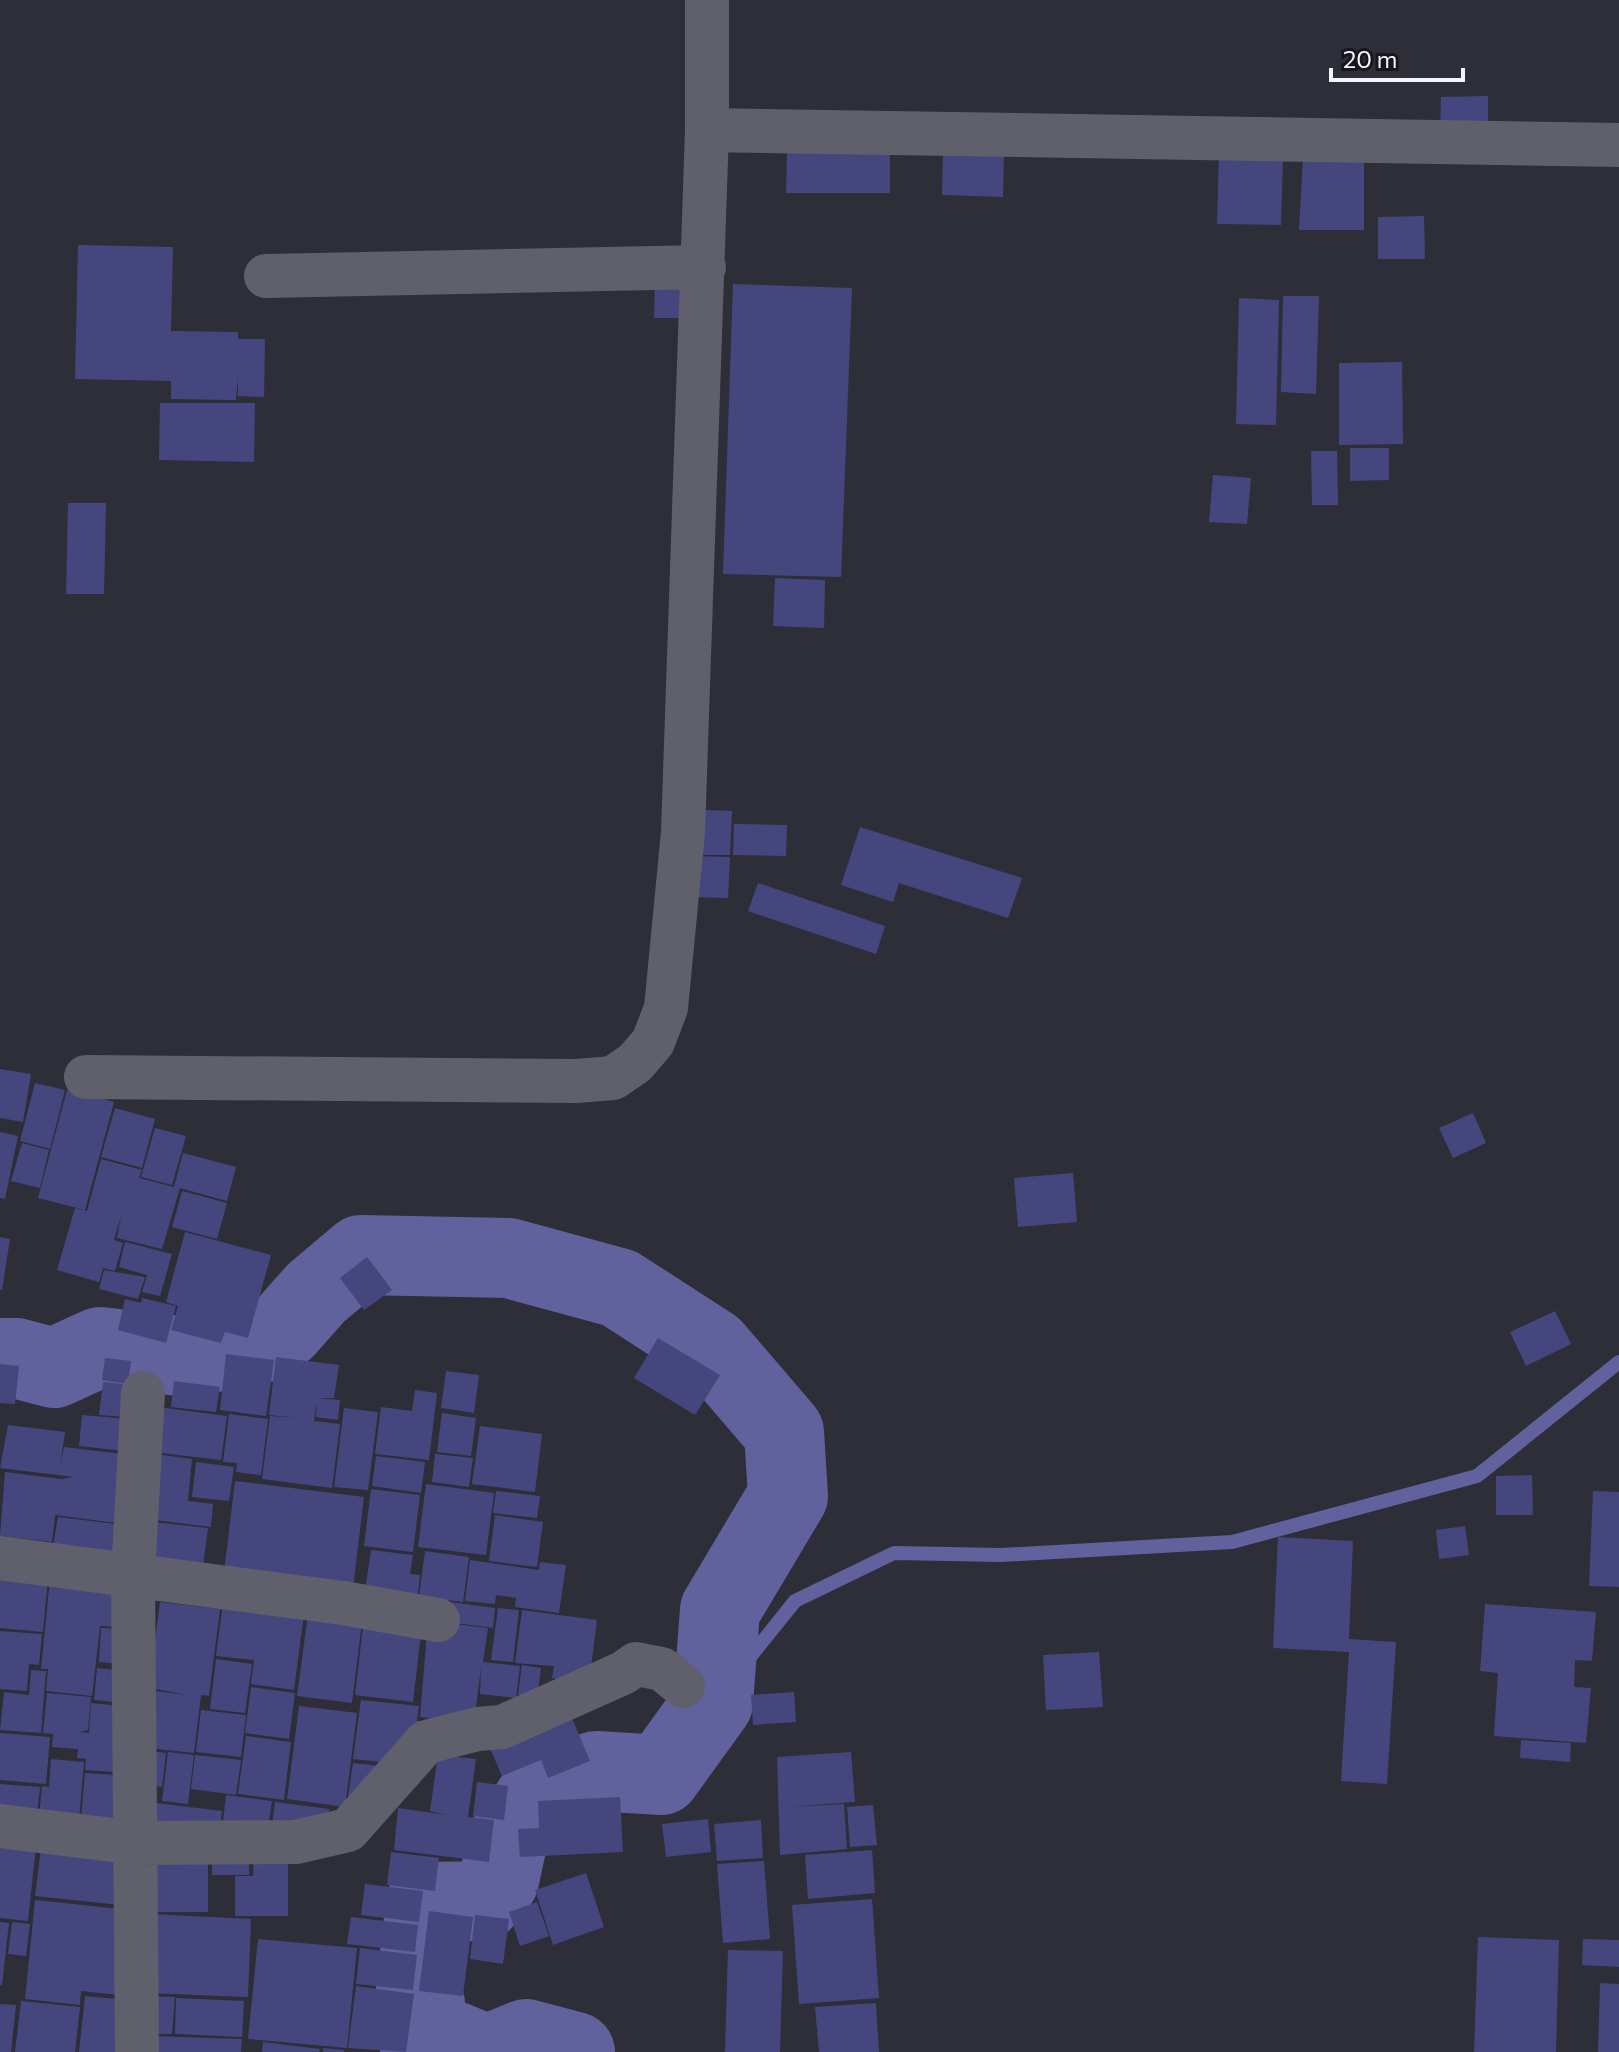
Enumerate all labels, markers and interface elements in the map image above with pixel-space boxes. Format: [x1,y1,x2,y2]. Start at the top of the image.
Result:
scale bar [1331,32,1463,82]
text: 20 m [1343,44,1397,73]

